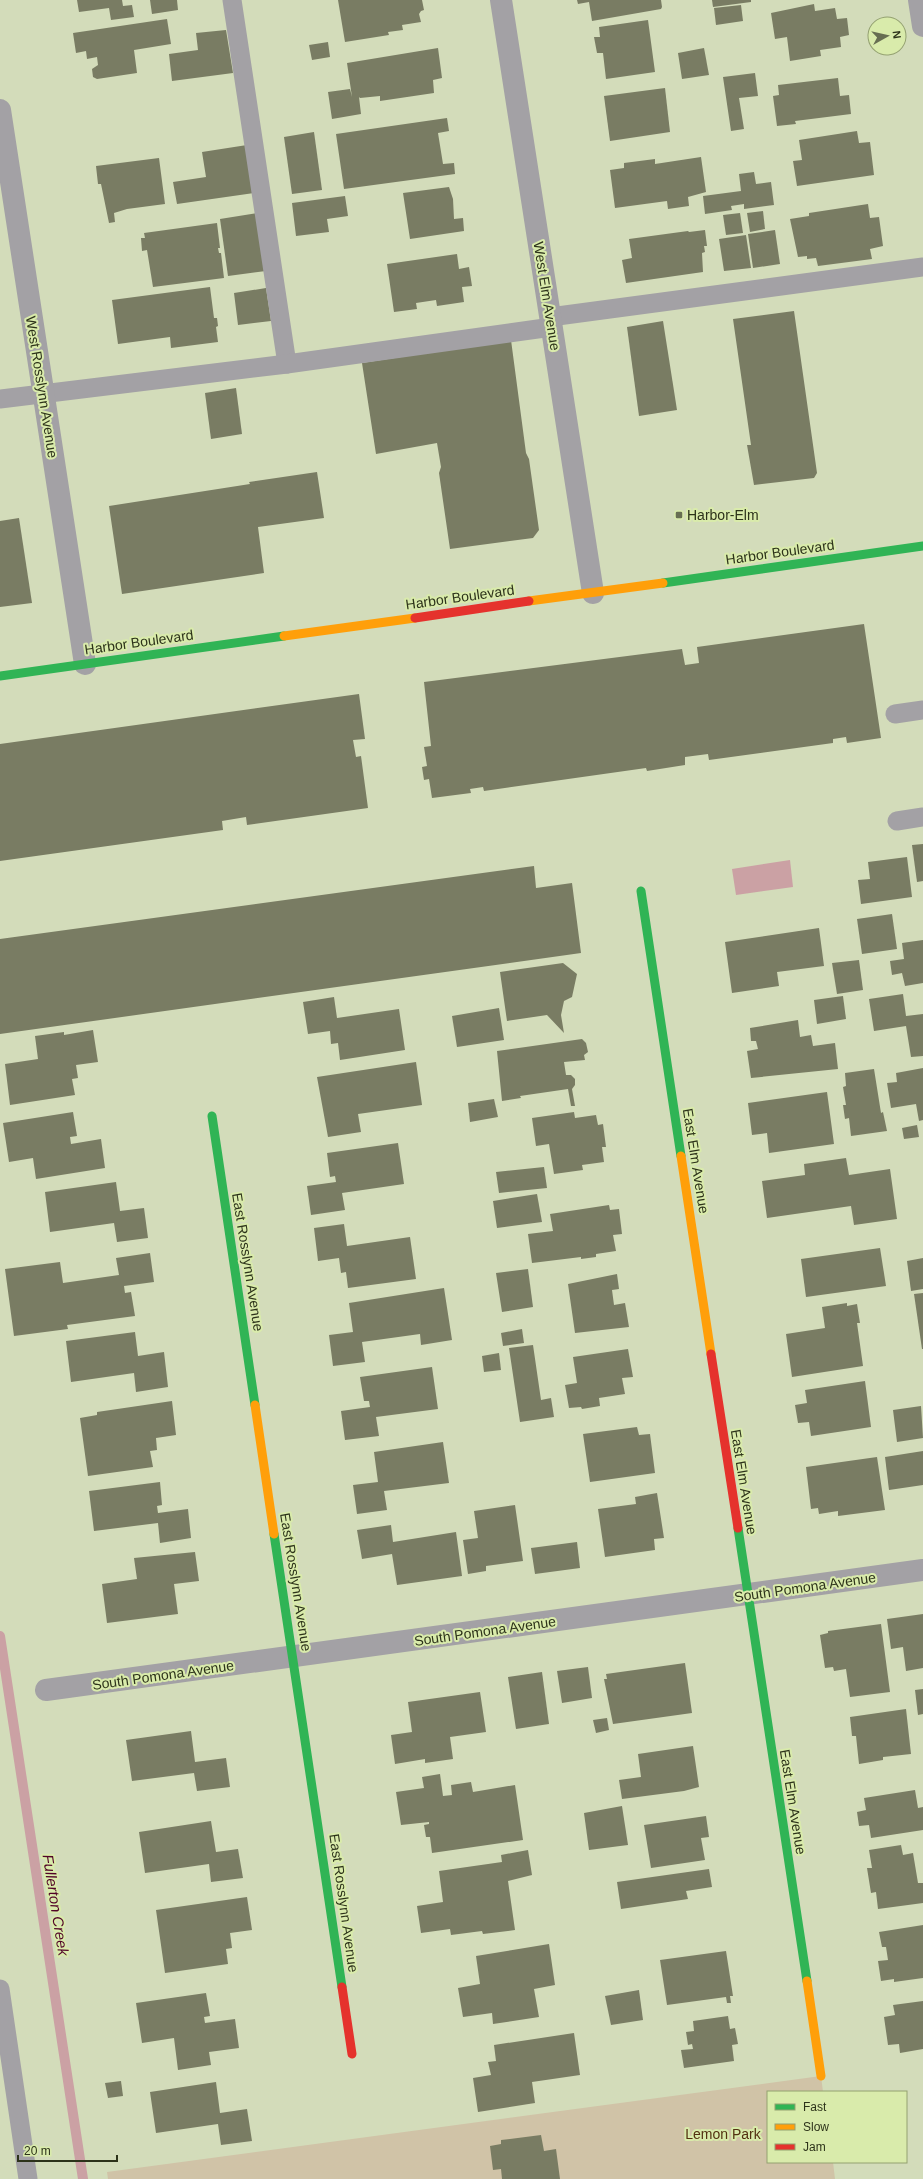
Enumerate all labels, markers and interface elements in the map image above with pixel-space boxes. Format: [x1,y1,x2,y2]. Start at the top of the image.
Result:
north arrow [867,16,907,56]
text: N [890,30,903,39]
street label: West Elm Avenue [530,240,564,352]
street label: West Rosslynn Avenue [23,315,61,459]
place label: Harbor-Elm [687,507,759,523]
marker: Harbor-Elm [674,510,684,520]
street label: Harbor Boulevard [725,536,835,568]
street label: Harbor Boulevard [405,581,515,613]
street label: Harbor Boulevard [84,626,194,658]
street label: East Elm Avenue [680,1107,712,1215]
street label: East Rosslynn Avenue [229,1192,267,1333]
street label: East Elm Avenue [728,1428,760,1536]
street label: East Rosslynn Avenue [277,1512,315,1653]
street label: South Pomona Avenue [733,1569,877,1605]
street label: South Pomona Avenue [413,1613,557,1649]
street label: South Pomona Avenue [91,1657,235,1693]
street label: East Elm Avenue [777,1748,809,1856]
street label: East Rosslynn Avenue [326,1833,362,1974]
water label: Fullerton Creek [40,1853,73,1958]
legend [767,2091,907,2163]
text: Fast [803,2100,827,2114]
text: Slow [803,2120,829,2134]
park label: Lemon Park [685,2126,762,2142]
scale bar [18,2137,117,2163]
text: Jam [803,2140,826,2154]
text: 20 m [24,2144,51,2158]

